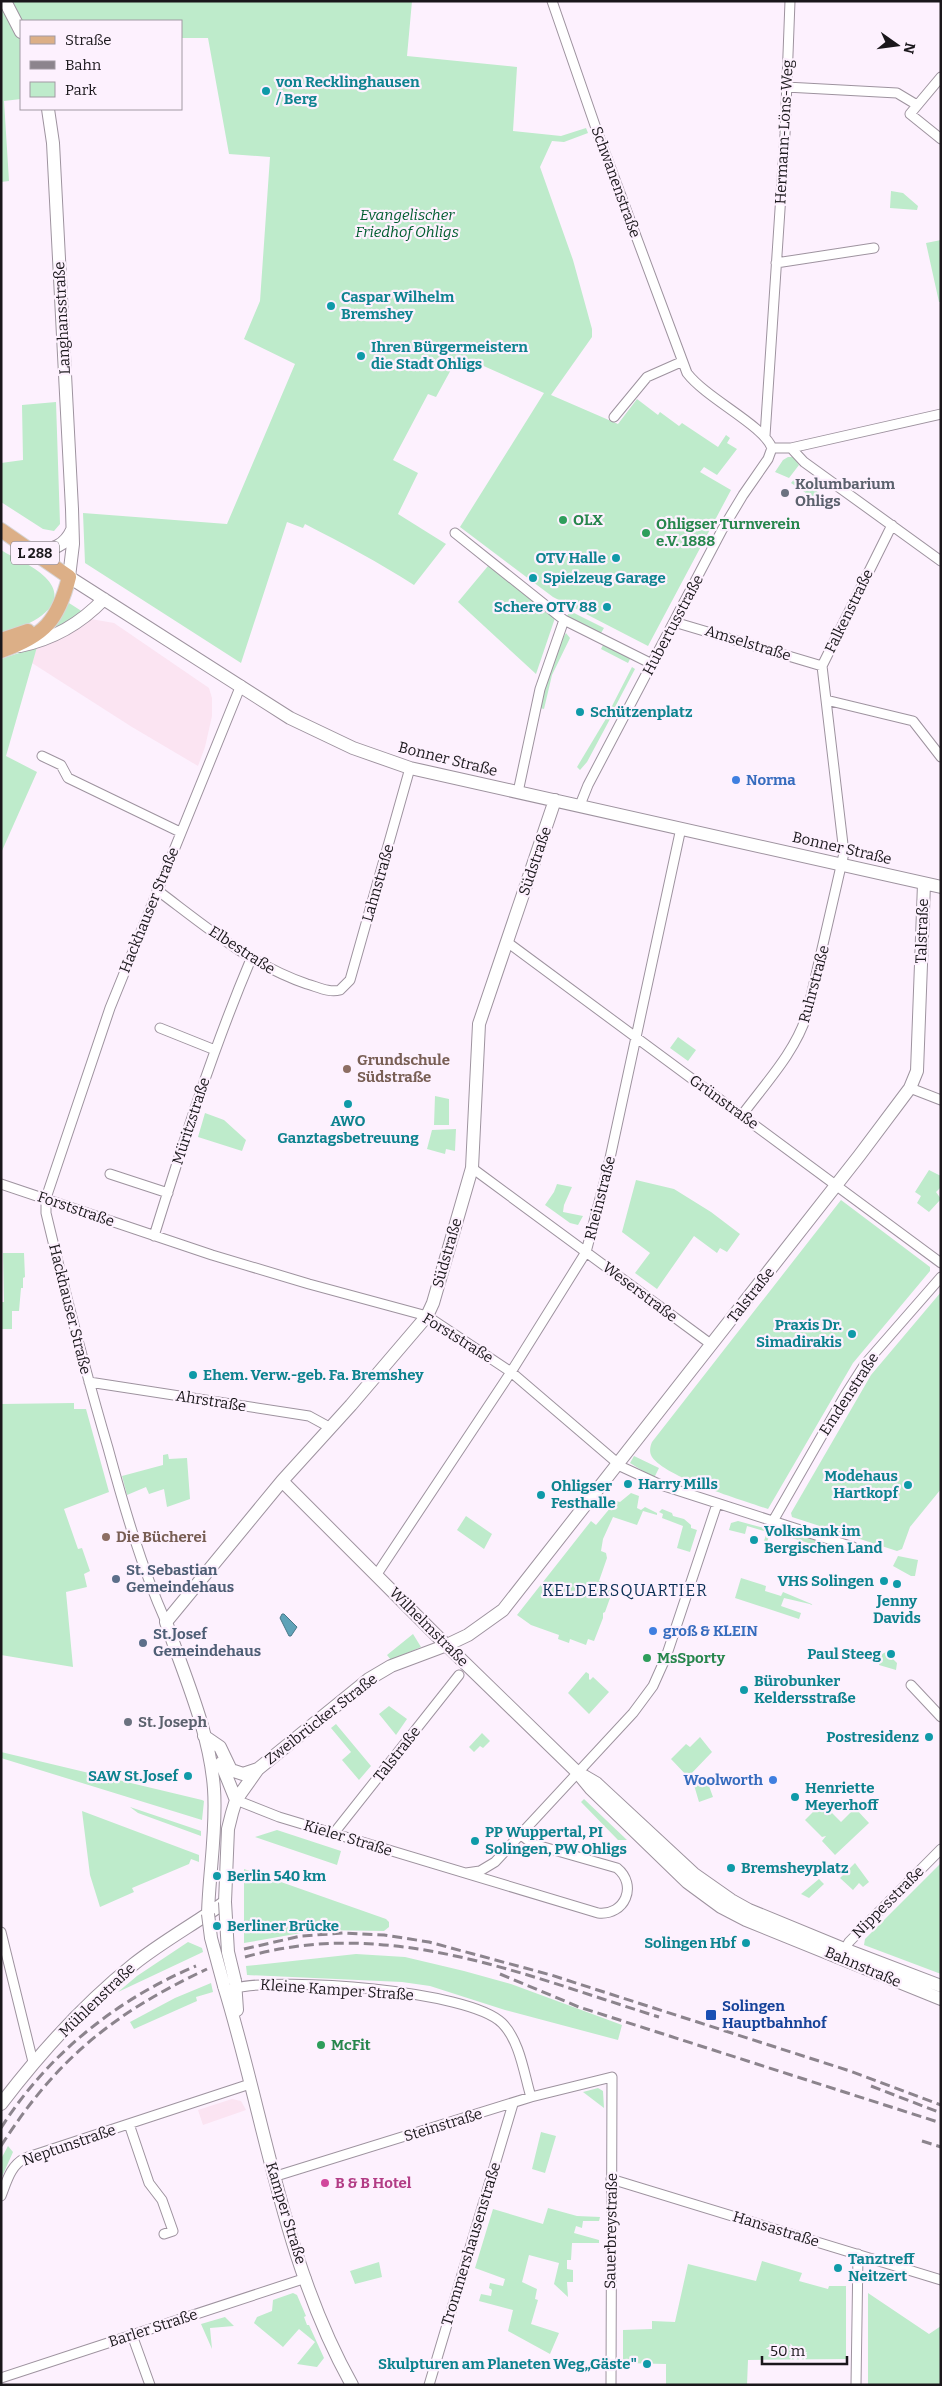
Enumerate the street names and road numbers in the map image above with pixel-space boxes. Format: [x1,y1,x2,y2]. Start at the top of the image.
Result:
street label: Hermann-Löns-Weg [771,59,797,205]
street label: Schwanenstraße [588,124,644,240]
street label: Langhansstraße [50,261,74,375]
road number: L 288 [11,542,59,564]
street label: Falkenstraße [821,566,877,656]
street label: Hubertusstraße [639,572,707,678]
street label: Amselstraße [703,621,793,665]
street label: Bonner Straße [397,738,499,780]
street label: Südstraße [515,824,555,898]
street label: Bonner Straße [791,828,893,868]
street label: Lahnstraße [358,842,398,924]
street label: Hackhauser Straße [116,845,182,975]
street label: Talstraße [912,898,932,964]
street label: Elbestraße [206,922,278,978]
street label: Ruhrstraße [795,943,833,1025]
street label: Grünstraße [686,1071,762,1133]
street label: Müritzstraße [168,1075,214,1167]
street label: Rheinstraße [581,1154,619,1242]
street label: Forststraße [35,1187,117,1231]
street label: Südstraße [428,1216,466,1290]
street label: Hackhauser Straße [45,1242,95,1376]
street label: Weserstraße [599,1258,681,1326]
street label: Talstraße [724,1264,778,1326]
street label: Forststraße [419,1309,497,1367]
street label: Emdenstraße [816,1349,882,1439]
street label: Ahrstraße [175,1387,247,1415]
street label: Wilhelmstraße [386,1584,472,1670]
street label: Zweibrücker Straße [261,1670,381,1768]
street label: Talstraße [370,1723,424,1785]
street label: Kieler Straße [302,1816,394,1860]
street label: Nippesstraße [848,1862,928,1942]
street label: Bahnstraße [822,1943,904,1991]
street label: Mühlenstraße [55,1959,139,2041]
street label: Kleine Kamper Straße [260,1976,414,2004]
street label: Steinstraße [402,2105,484,2145]
street label: Neptunstraße [20,2121,118,2169]
street label: Kamper Straße [262,2160,310,2266]
street label: Trommershausenstraße [438,2160,504,2328]
street label: Sauerbreystraße [601,2173,621,2289]
street label: Hansastraße [731,2207,821,2251]
street label: Barler Straße [106,2305,200,2351]

